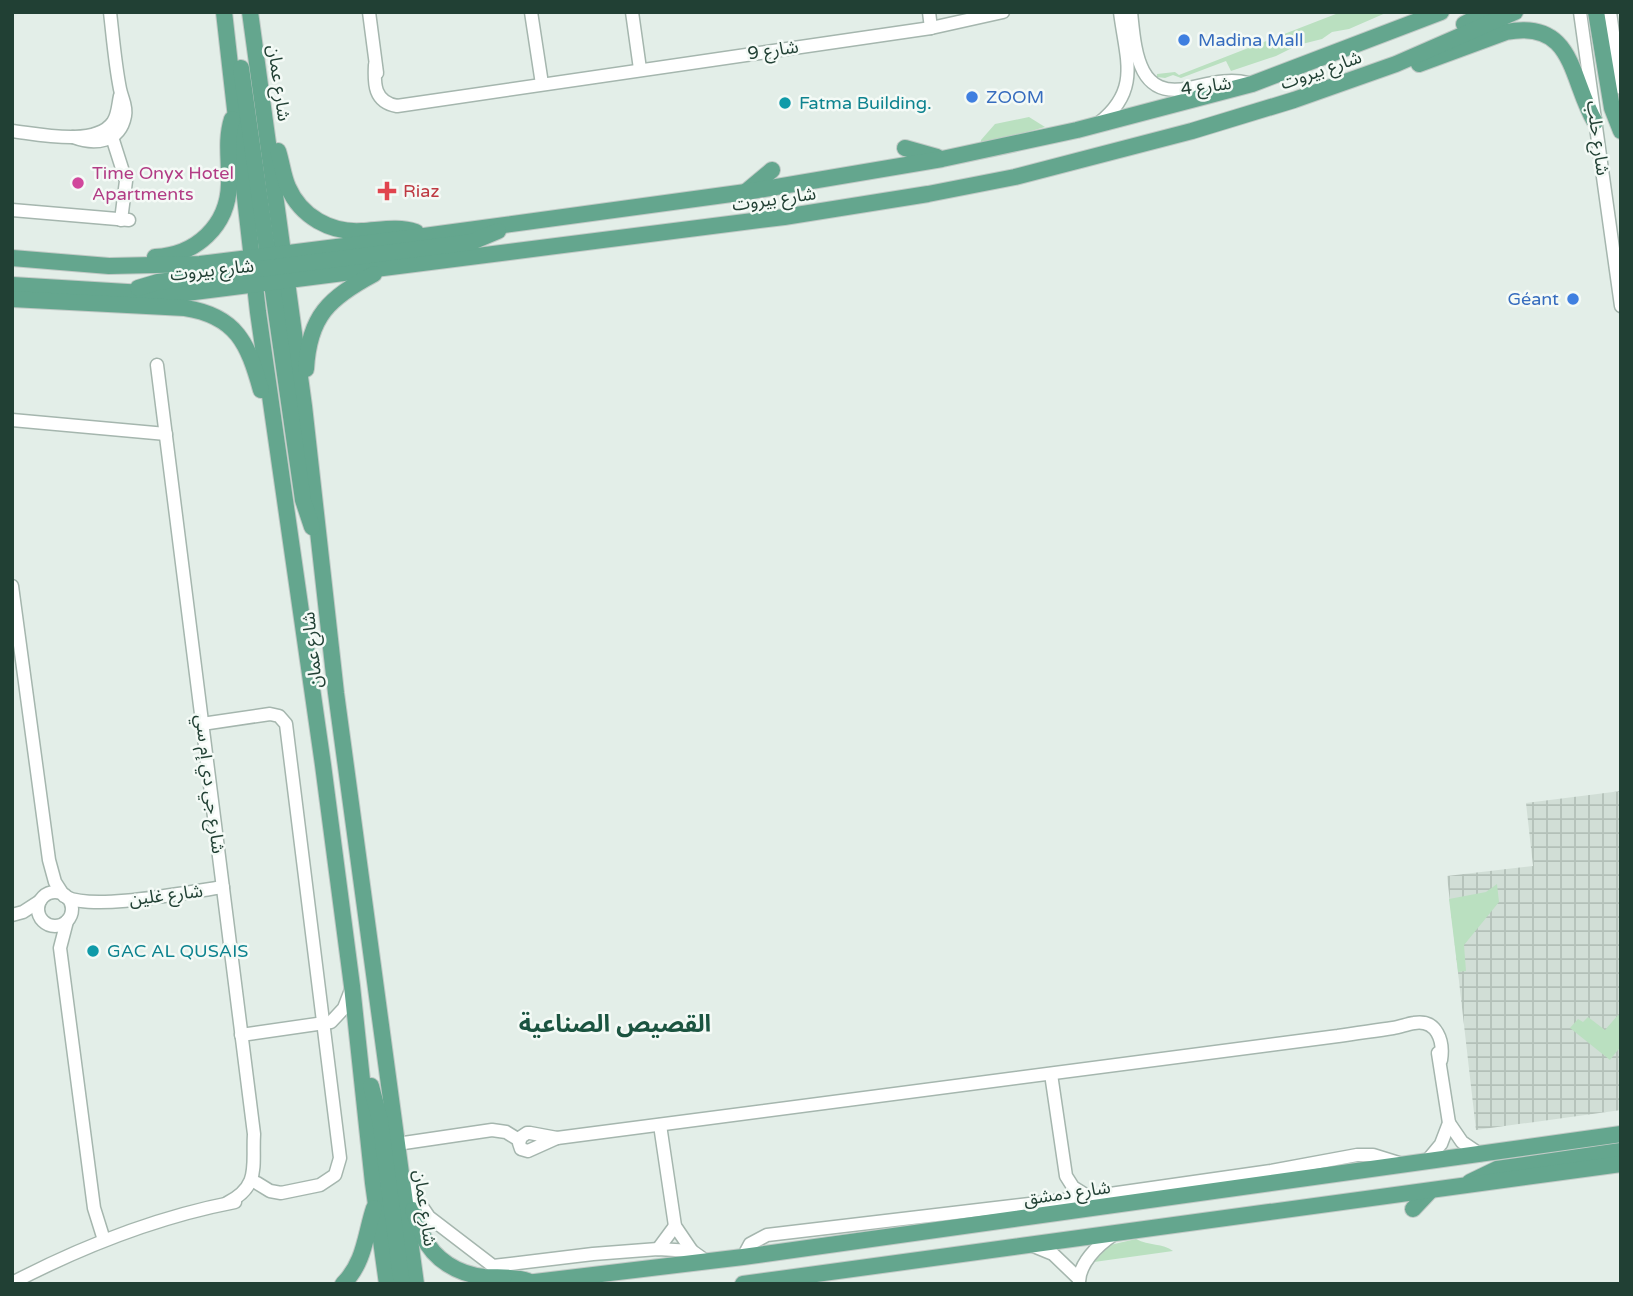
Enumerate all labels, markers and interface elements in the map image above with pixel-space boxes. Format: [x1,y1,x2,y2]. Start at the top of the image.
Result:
place label: Madina Mall [1198,29,1304,51]
marker: Madina Mall [1176,32,1192,48]
street label: شارع 9 [746,36,800,67]
street label: شارع عمان [260,43,295,123]
street label: شارع بيروت [1278,46,1365,97]
street label: شارع 4 [1179,72,1233,103]
place label: ZOOM [986,86,1044,108]
marker: ZOOM [964,89,980,105]
place label: Fatma Building. [799,92,932,114]
marker: Fatma Building. [777,95,793,111]
street label: شارع حلب [1579,99,1614,177]
place label: Time Onyx Hotel Apartments [92,162,234,205]
marker: Time Onyx Hotel Apartments [70,175,86,191]
place label: Riaz [403,180,439,202]
marker: Riaz [377,181,397,201]
street label: شارع بيروت [731,182,818,219]
street label: شارع بيروت [169,255,255,288]
place label: Géant [1507,288,1559,310]
marker: Géant [1565,291,1581,307]
street label: شارع عمان [297,610,330,689]
street label: شارع جي دي إم سي [188,713,229,855]
street label: شارع غلين [128,880,204,913]
place label: GAC AL QUSAIS [107,940,248,962]
marker: GAC AL QUSAIS [85,943,101,959]
district label: القصيص الصناعية [519,1010,711,1039]
street label: شارع عمان [406,1168,441,1248]
street label: شارع دمشق [1022,1176,1112,1213]

